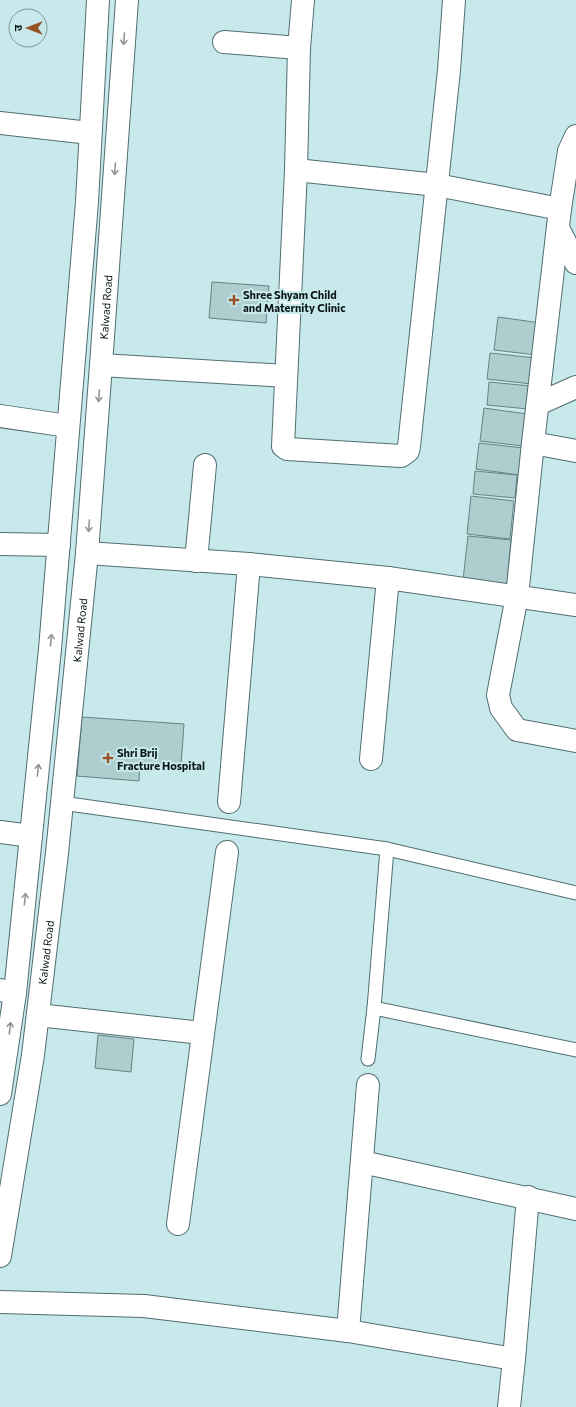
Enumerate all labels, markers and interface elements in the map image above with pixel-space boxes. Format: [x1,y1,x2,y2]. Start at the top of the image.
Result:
north arrow [8,8,48,48]
text: उ [11,24,24,31]
one-way arrow [121,32,128,45]
one-way arrow [112,162,119,175]
street label: Kalwad Road [96,275,114,340]
place label: Shree Shyam Child and Maternity Clinic [243,288,345,314]
marker: Shree Shyam Child and Maternity Clinic [228,294,240,306]
one-way arrow [95,389,103,402]
one-way arrow [85,519,92,532]
street label: Kalwad Road [70,597,89,663]
one-way arrow [47,634,54,647]
place label: Shri Brij Fracture Hospital [117,746,205,772]
marker: Shri Brij Fracture Hospital [102,752,114,764]
one-way arrow [34,764,41,777]
one-way arrow [21,893,28,906]
street label: Kalwad Road [35,920,55,985]
one-way arrow [6,1022,14,1035]

